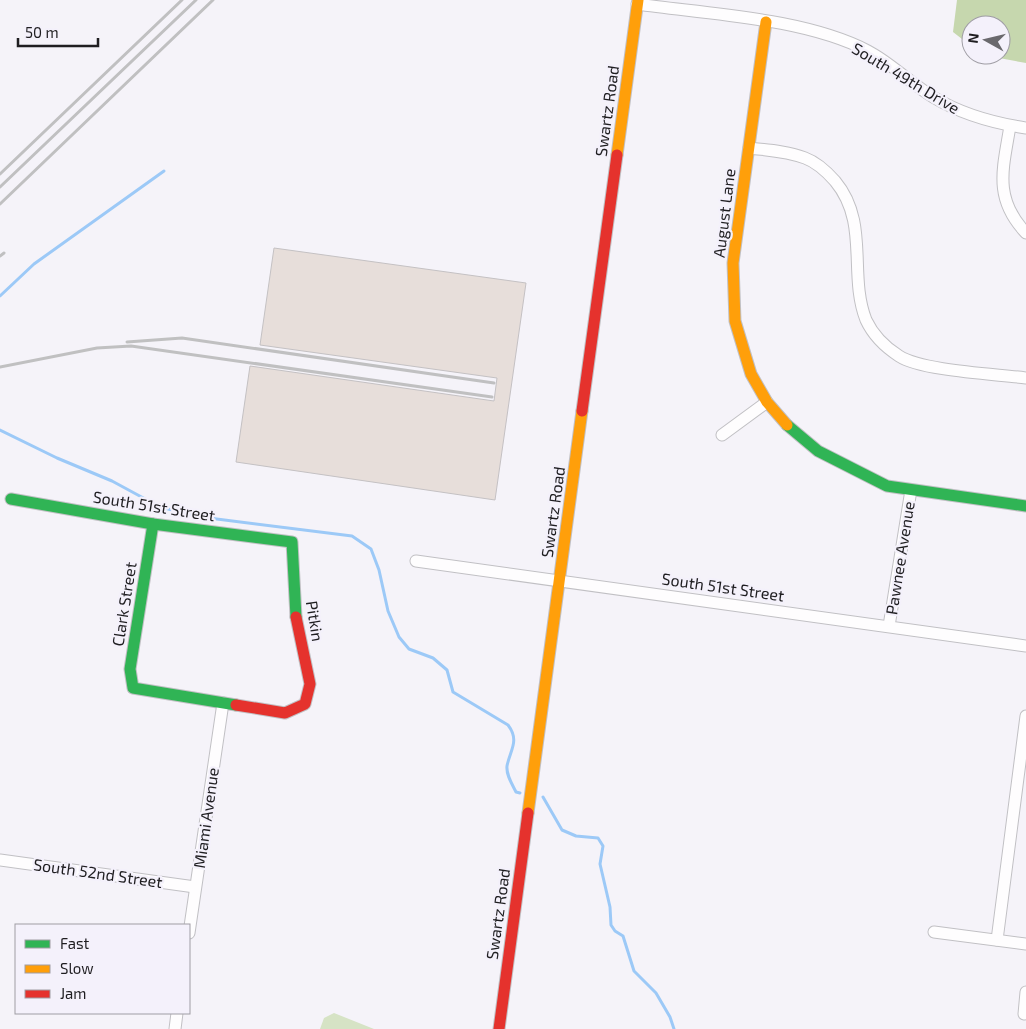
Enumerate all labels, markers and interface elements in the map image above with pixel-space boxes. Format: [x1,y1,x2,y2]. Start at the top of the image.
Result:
scale bar [18,15,98,47]
north arrow [961,15,1011,65]
text: 50 m [25,23,59,41]
text: N [964,32,982,44]
street label: South 49th Drive [849,38,963,117]
street label: Swartz Road [591,64,622,158]
street label: August Lane [709,167,738,259]
street label: Swartz Road [537,465,568,559]
street label: South 51st Street [92,486,216,525]
street label: Pawnee Avenue [881,500,918,616]
street label: Clark Street [107,560,140,647]
street label: South 51st Street [661,569,785,604]
street label: Pitkin [303,599,328,643]
street label: Miami Avenue [189,766,222,870]
street label: South 52nd Street [32,854,164,891]
street label: Swartz Road [482,867,513,961]
legend [15,924,190,1014]
text: Fast [60,934,90,952]
text: Slow [60,959,94,977]
text: Jam [60,984,86,1002]

